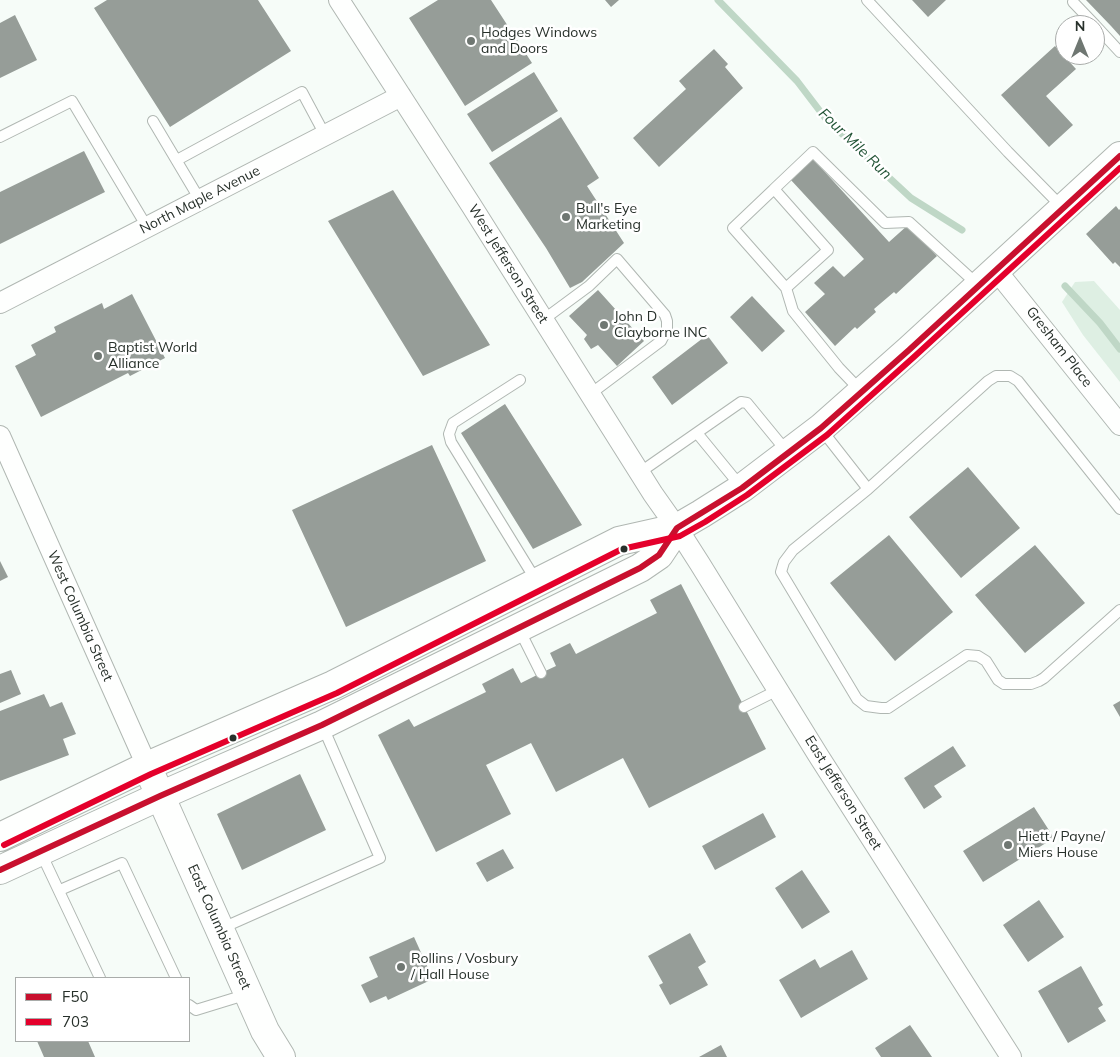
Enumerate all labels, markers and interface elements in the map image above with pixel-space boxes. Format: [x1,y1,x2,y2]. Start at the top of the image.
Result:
north arrow [1055,15,1105,65]
text: N [1075,17,1085,35]
place label: Hodges Windows and Doors [481,25,597,58]
marker: Hodges Windows and Doors [465,35,477,47]
water label: Four Mile Run [815,105,895,183]
street label: North Maple Avenue [137,162,263,238]
street label: West Jefferson Street [465,201,551,327]
place label: Bull's Eye Marketing [576,201,641,233]
marker: Bull's Eye Marketing [560,211,572,223]
street label: Gresham Place [1022,303,1096,391]
place label: John D Clayborne INC [614,309,707,342]
marker: John D Clayborne INC [598,319,610,331]
place label: Baptist World Alliance [108,340,197,372]
marker: Baptist World Alliance [92,350,104,362]
unlabelled marker [619,544,629,554]
street label: West Columbia Street [44,548,116,684]
unlabelled marker [228,733,238,743]
street label: East Jefferson Street [801,733,885,853]
place label: Hiett / Payne/ Miers House [1018,829,1105,862]
marker: Hiett / Payne/ Miers House [1002,839,1014,851]
street label: East Columbia Street [184,862,254,992]
place label: Rollins / Vosbury / Hall House [411,951,518,984]
marker: Rollins / Vosbury / Hall House [395,961,407,973]
legend [15,977,190,1042]
text: F50 [62,987,88,1006]
text: 703 [62,1012,89,1031]

